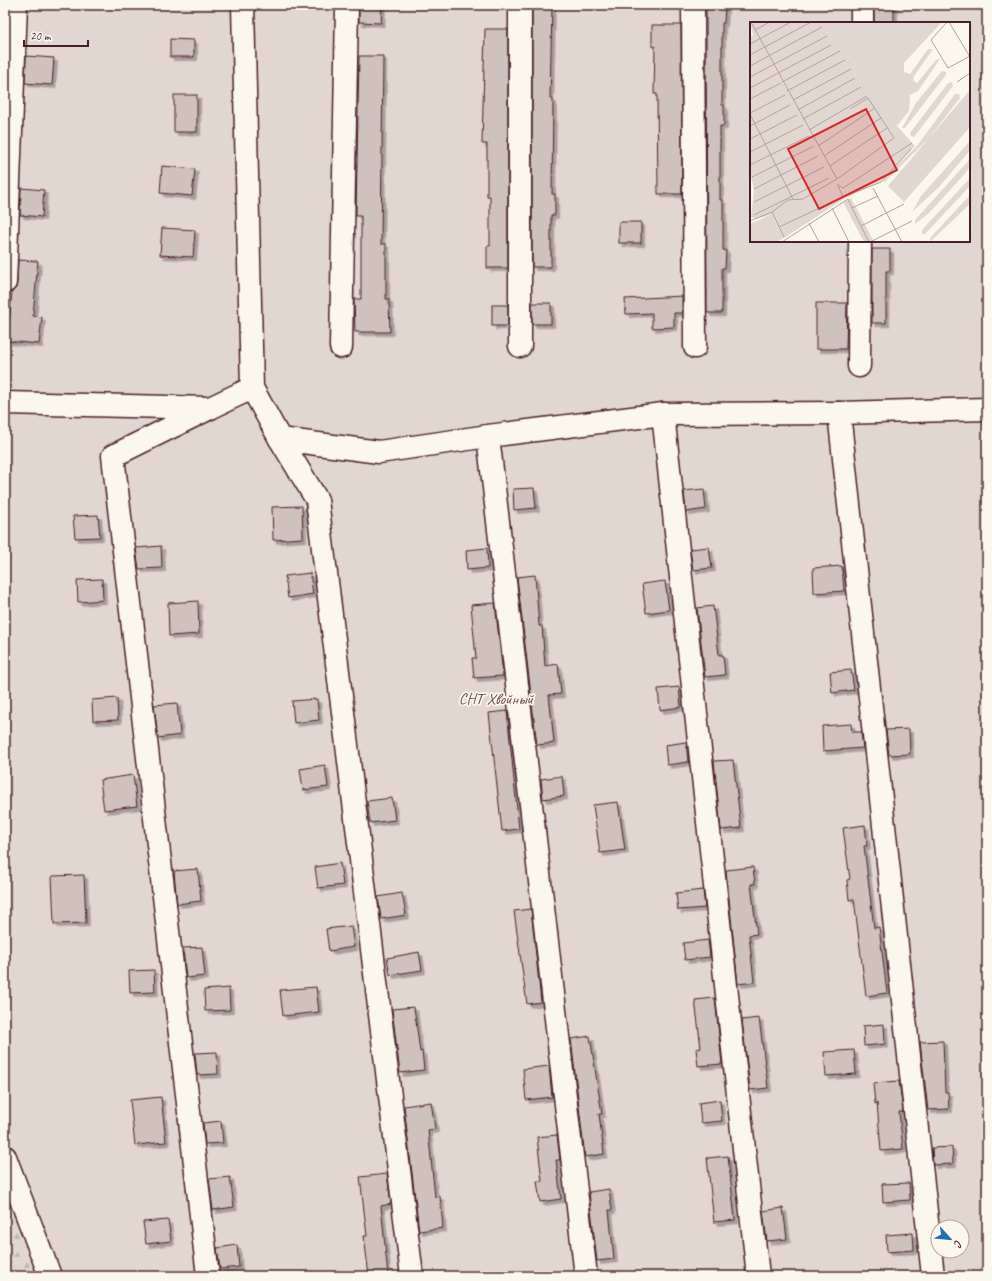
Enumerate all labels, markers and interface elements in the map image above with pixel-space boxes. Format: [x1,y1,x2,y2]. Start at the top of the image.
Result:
scale bar [24,22,88,48]
inset map [750,22,970,242]
text: 20 m [30,28,52,44]
park label: СНТ Хвойный [459,689,535,709]
north arrow [930,1219,970,1259]
text: С [951,1238,966,1251]

